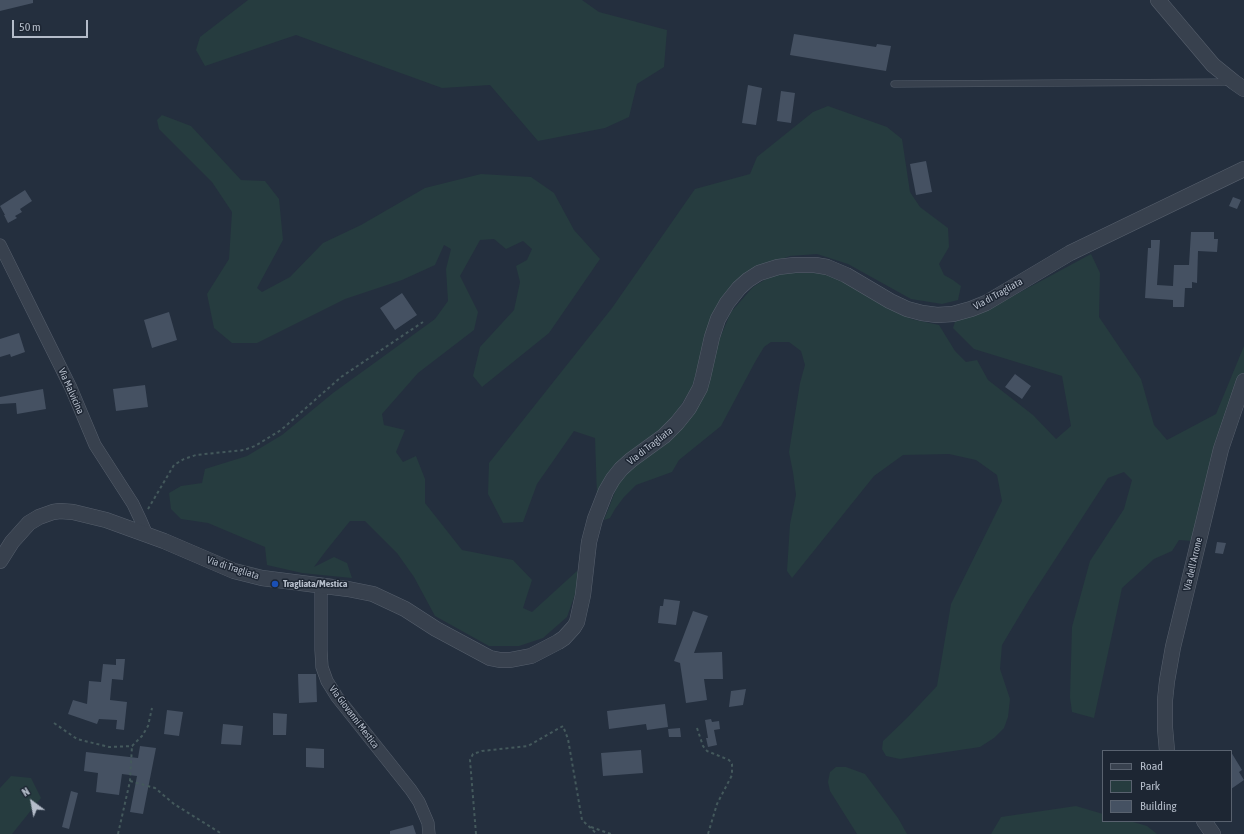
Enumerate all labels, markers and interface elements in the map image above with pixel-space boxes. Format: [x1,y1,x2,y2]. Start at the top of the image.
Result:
scale bar [14,12,90,38]
text: 50 m [19,20,41,34]
street label: Via di Tragliata [971,276,1025,312]
street label: Via Malvicina [56,366,86,416]
street label: Via di Tragliata [625,425,675,467]
street label: Via dell'Arrone [1181,536,1205,592]
street label: Via di Tragliata [205,554,261,582]
place label: Tragliata/Mestica [283,578,347,590]
marker: Tragliata/Mestica [270,579,280,589]
street label: Via Giovanni Mestica [326,683,382,751]
legend [1102,750,1232,822]
text: Road [1140,759,1163,773]
text: Park [1140,779,1160,793]
north arrow [12,782,52,822]
text: N [20,785,32,799]
text: Building [1140,799,1177,813]

